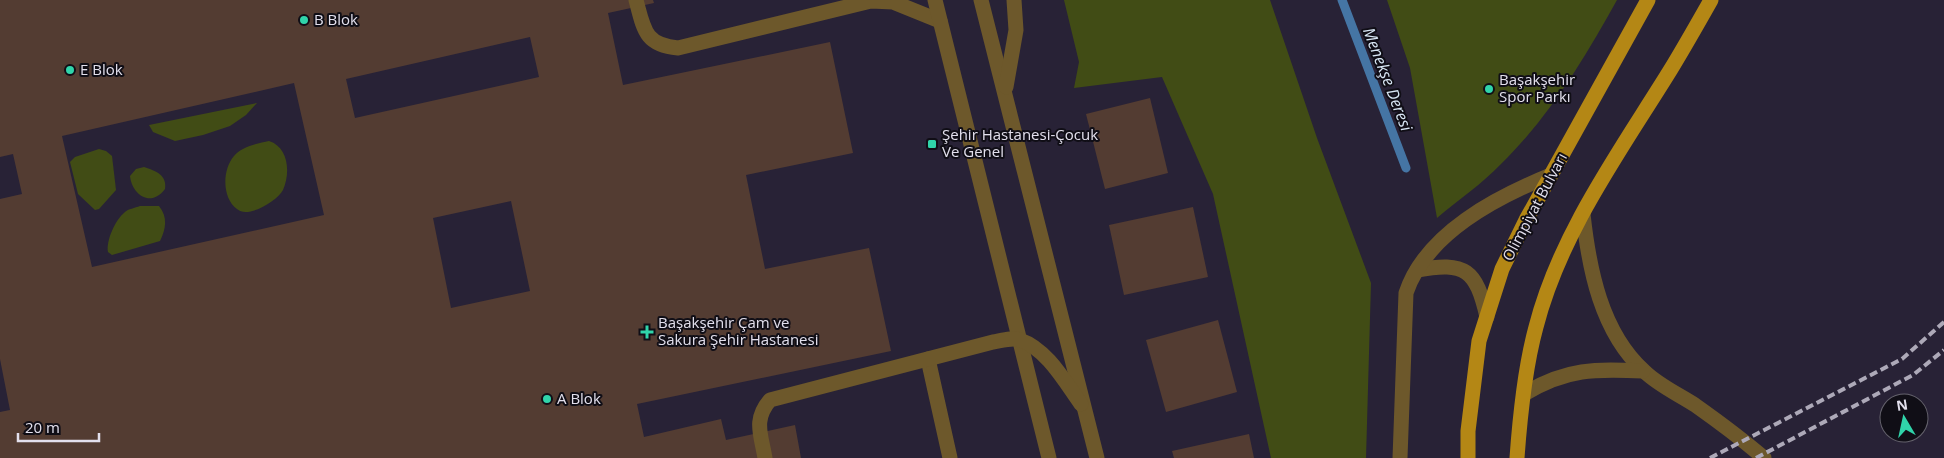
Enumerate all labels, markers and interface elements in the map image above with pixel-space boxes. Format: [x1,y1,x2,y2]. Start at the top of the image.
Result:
place label: B Blok [314,9,358,29]
marker: B Blok [298,14,310,26]
water label: Menekşe Deresi [1358,24,1418,135]
place label: E Blok [80,59,123,79]
marker: E Blok [64,64,76,76]
place label: Başakşehir Spor Parkı [1499,69,1575,106]
marker: Başakşehir Spor Parkı [1483,83,1495,95]
place label: Şehir Hastanesi-Çocuk Ve Genel [942,124,1098,161]
marker: Şehir Hastanesi-Çocuk Ve Genel [926,138,938,150]
street label: Olimpiyat Bulvarı [1497,149,1571,264]
place label: Başakşehir Çam ve Sakura Şehir Hastanesi [658,312,818,349]
marker: Başakşehir Çam ve Sakura Şehir Hastanesi [640,325,654,339]
place label: A Blok [557,388,601,408]
marker: A Blok [541,393,553,405]
north arrow [1879,393,1929,443]
text: N [1895,394,1909,415]
scale bar [18,410,99,442]
text: 20 m [25,417,60,437]

